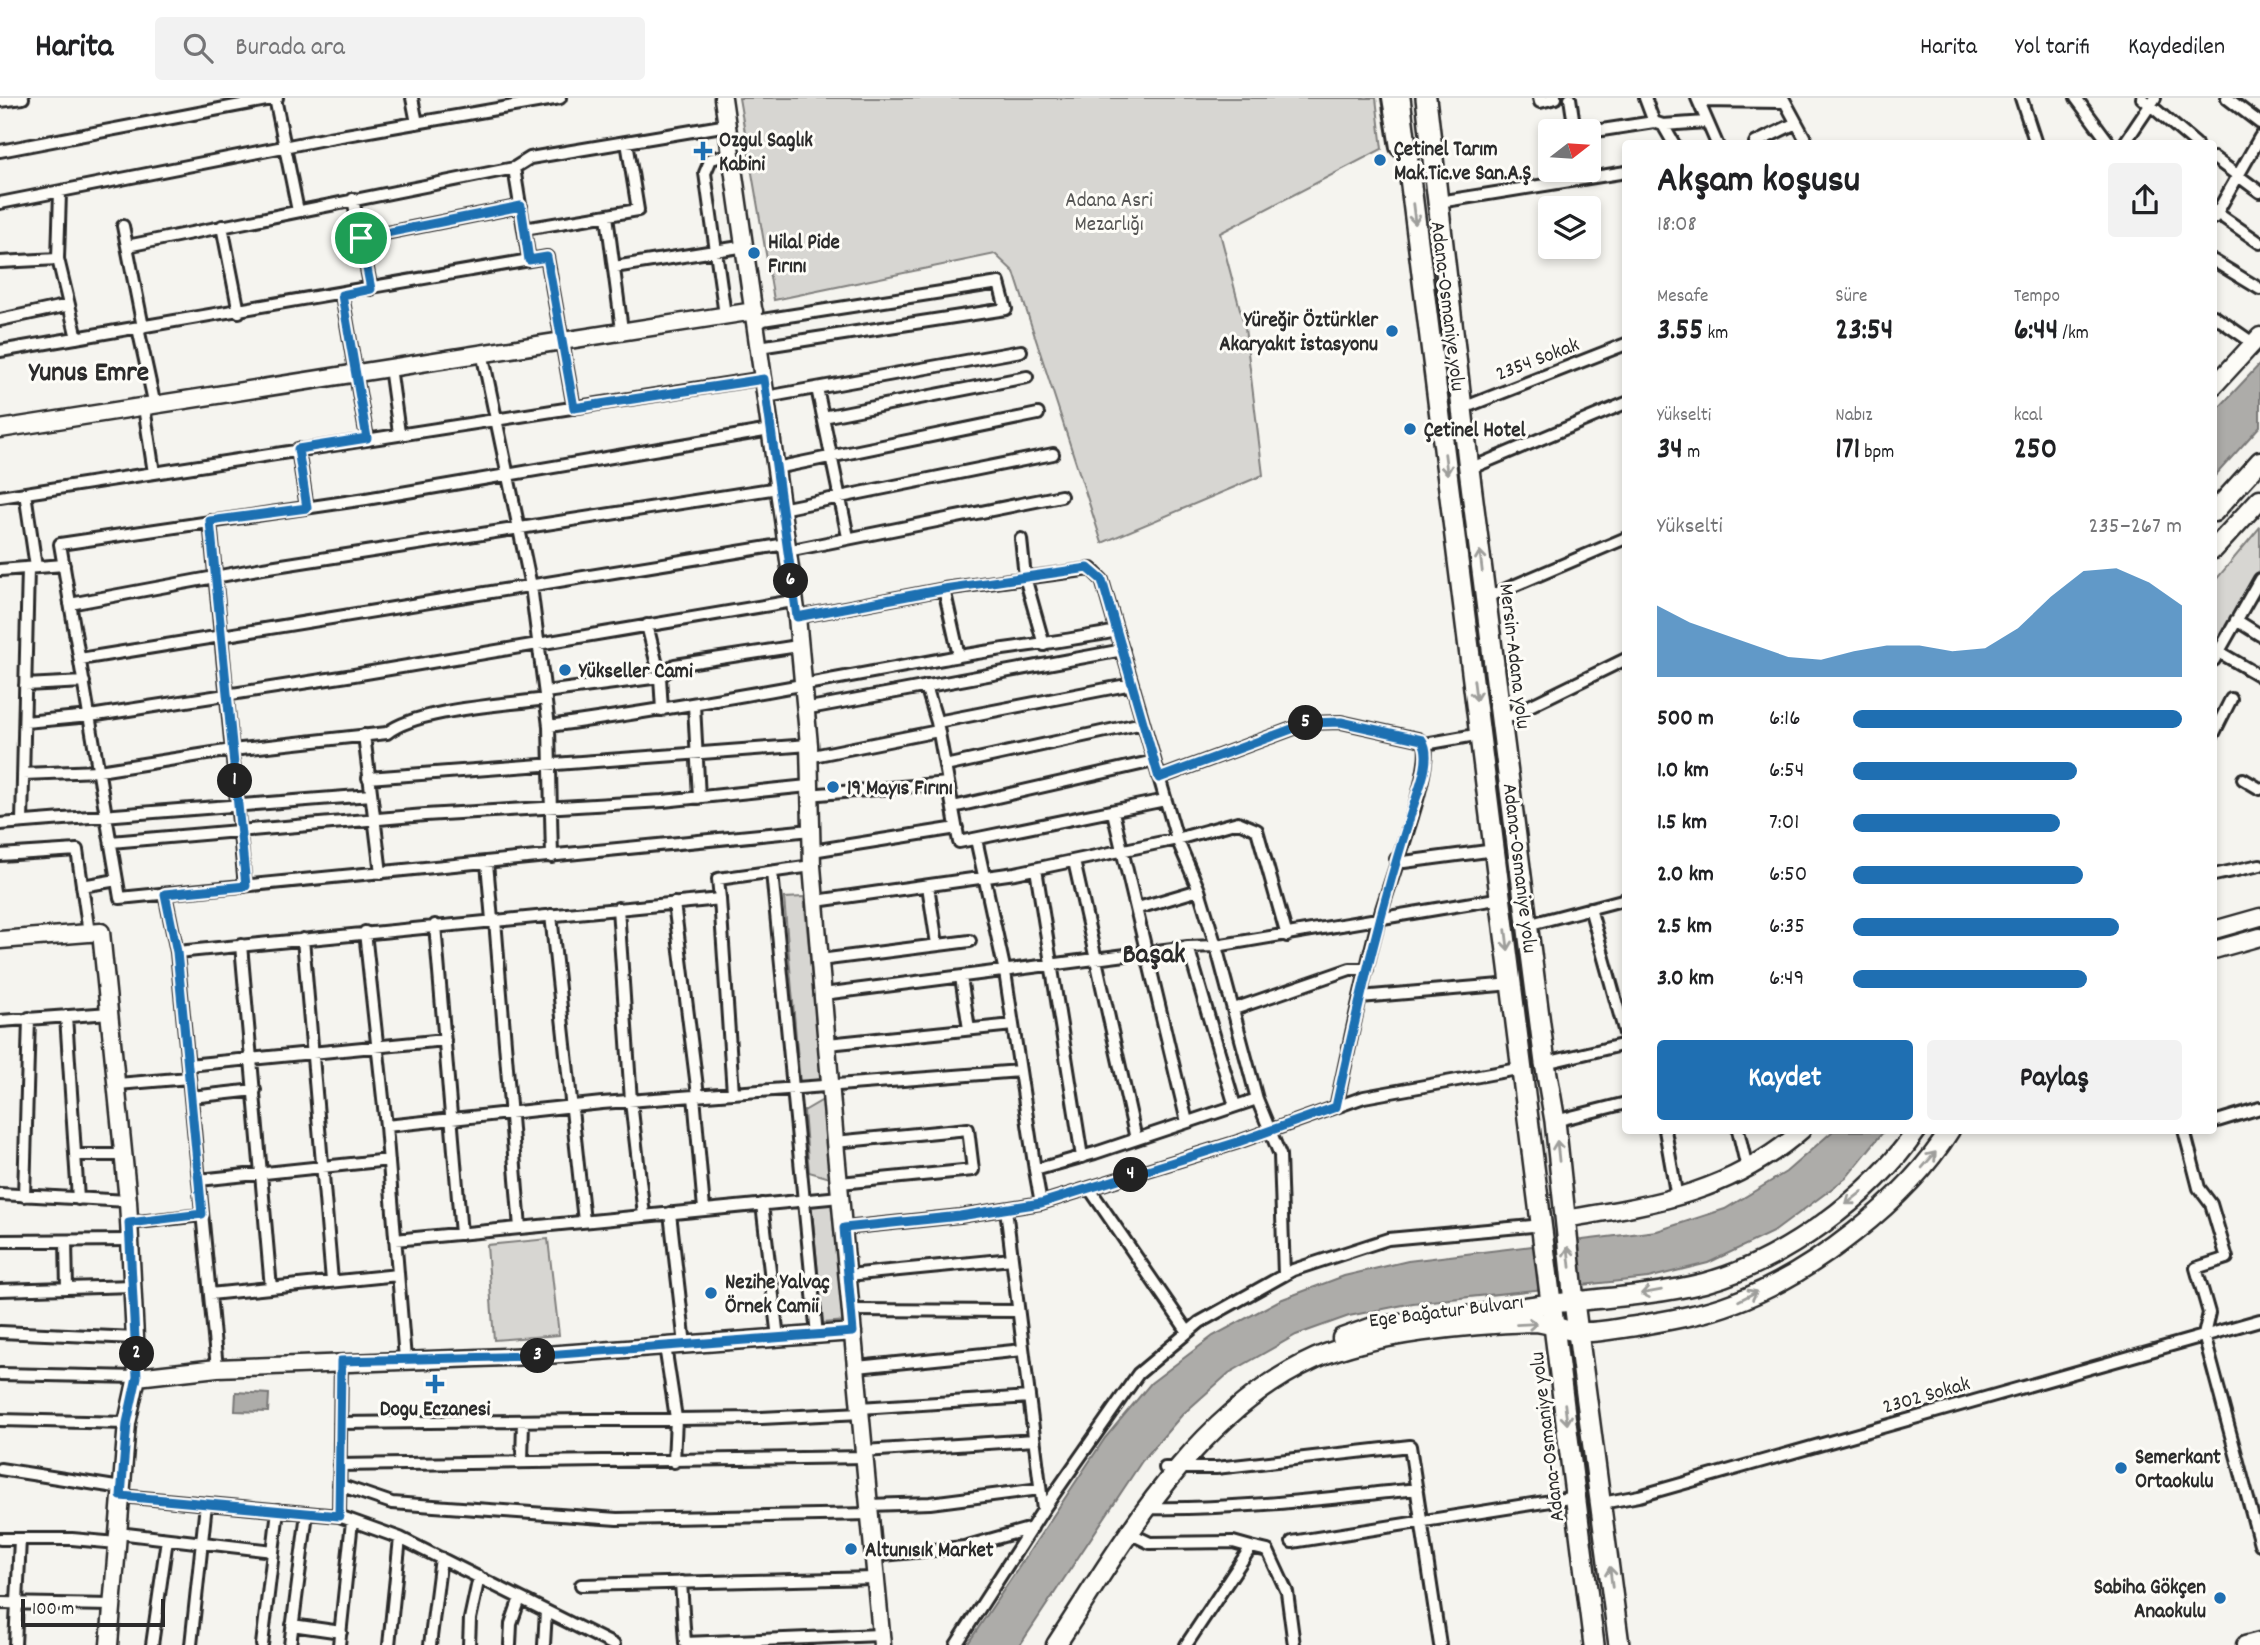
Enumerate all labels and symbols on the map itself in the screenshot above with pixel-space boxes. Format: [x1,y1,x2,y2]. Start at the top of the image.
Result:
north arrow [1538,119,1601,182]
place label: Ozgul Saglık Kabini [719,127,813,181]
place label: Çetinel Tarım Mak.Tic.ve San.A.Ş [1394,136,1531,190]
marker: Ozgul Saglık Kabini [693,141,713,161]
marker: Çetinel Tarım Mak.Tic.ve San.A.Ş [1372,152,1388,168]
park label: Adana Asri Mezarlığı [1065,187,1153,241]
one-way arrow [1408,203,1421,225]
pin [331,208,391,268]
street label: Adana-Osmaniye yolu [1421,220,1471,393]
place label: Hilal Pide Fırını [768,229,840,283]
marker: Hilal Pide Fırını [746,245,762,261]
place label: Yüreğir Öztürkler Akaryakıt İstasyonu [1219,307,1379,361]
marker: Yüreğir Öztürkler Akaryakıt İstasyonu [1384,323,1400,339]
street label: 2354 Sokak [1492,331,1584,390]
district label: Yunus Emre [28,355,149,395]
place label: Çetinel Hotel [1424,417,1526,447]
marker: Çetinel Hotel [1402,421,1418,437]
one-way arrow [1440,452,1453,475]
one-way arrow [1474,551,1487,573]
pin: 6 [774,564,808,598]
street label: Mersin-Adana yolu [1489,582,1537,731]
place label: Yükseller Cami [578,658,693,688]
marker: Yükseller Cami [557,662,573,678]
one-way arrow [1469,678,1482,701]
pin: 5 [1288,706,1324,740]
pin: 1 [218,764,252,798]
place label: 19 Mayıs Fırını [847,775,953,805]
marker: 19 Mayıs Fırını [825,779,841,795]
street label: Adana-Osmaniye yolu [1493,782,1543,955]
one-way arrow [1500,928,1513,951]
district label: Başak [1122,937,1186,977]
one-way arrow [1551,1140,1564,1163]
one-way arrow [1921,1151,1937,1169]
pin: 4 [1114,1158,1148,1192]
one-way arrow [1846,1191,1864,1206]
one-way arrow [1563,1246,1576,1269]
place label: Nezihe Yalvaç Örnek Camii [725,1269,830,1323]
marker: Nezihe Yalvaç Örnek Camii [703,1285,719,1301]
one-way arrow [1640,1286,1663,1299]
one-way arrow [1737,1288,1758,1302]
street label: Ege Bağatur Bulvarı [1367,1289,1525,1337]
one-way arrow [1515,1317,1538,1330]
pin: 2 [120,1336,154,1372]
pin: 3 [520,1338,556,1374]
street label: Adana-Osmaniye yolu [1524,1350,1574,1523]
street label: 2302 Sokak [1880,1370,1974,1424]
marker: Dogu Eczanesi [427,1376,443,1392]
place label: Dogu Eczanesi [380,1396,490,1426]
one-way arrow [1560,1403,1573,1425]
place label: Semerkant Ortaokulu [2135,1444,2221,1498]
marker: Semerkant Ortaokulu [2113,1460,2129,1476]
place label: Altunısık Market [865,1537,994,1567]
marker: Altunısık Market [843,1541,859,1557]
one-way arrow [1605,1566,1618,1589]
place label: Sabiha Gökçen Anaokulu [2094,1574,2206,1628]
marker: Sabiha Gökçen Anaokulu [2212,1590,2228,1606]
scale bar [21,1596,164,1628]

